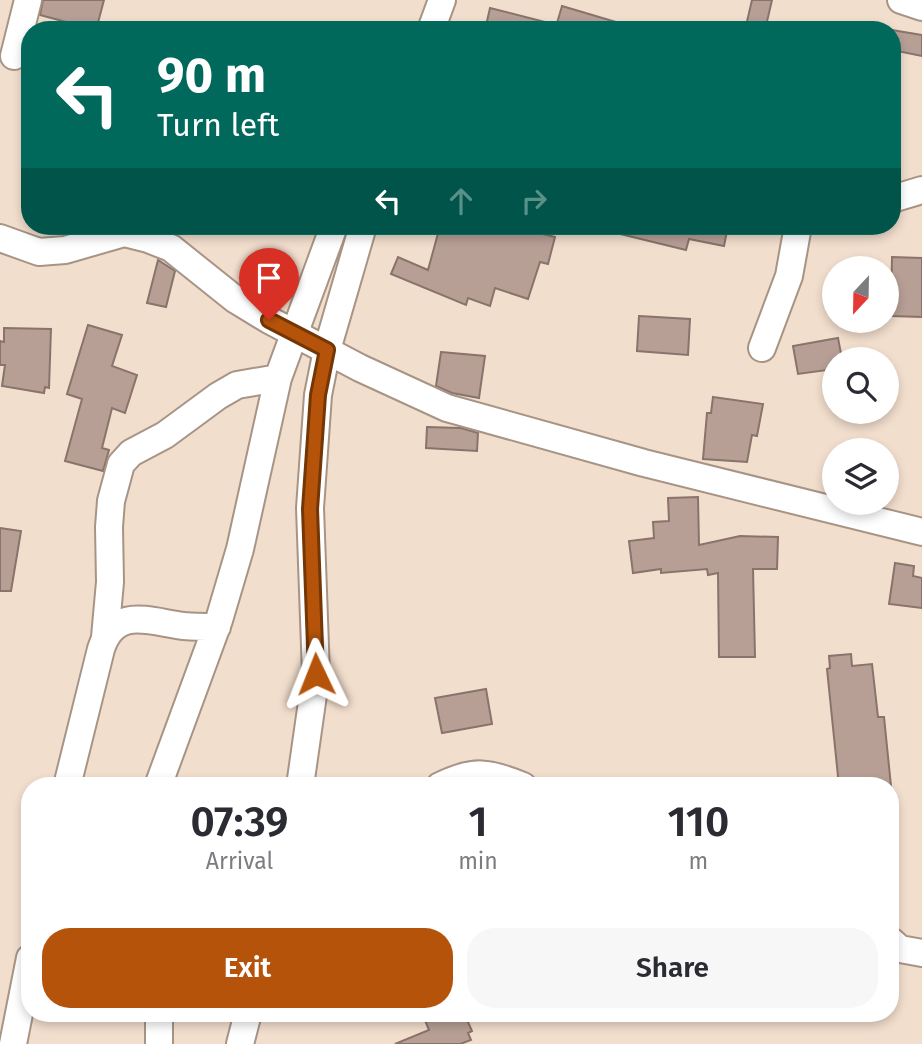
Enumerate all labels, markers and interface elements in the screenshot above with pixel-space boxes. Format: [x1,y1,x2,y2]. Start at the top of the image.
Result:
text: 90 m [157,46,266,105]
icon: left [42,49,133,140]
text: Turn left [157,106,279,144]
icon: left [369,182,407,220]
icon: ahead [442,182,480,220]
icon: right [515,182,553,220]
pin [239,248,299,320]
north arrow [822,256,900,332]
map controls [822,256,899,515]
icon: arrive [250,259,288,297]
button: search [822,347,899,424]
button: layers [822,438,899,515]
position arrow [279,637,353,711]
text: 07:39 [191,797,289,847]
text: 1 [468,797,488,847]
text: 110 [667,797,729,847]
text: Arrival [206,847,273,875]
text: min [458,847,498,875]
text: m [689,847,708,875]
button: Exit [42,928,453,1008]
button: Share [467,928,878,1008]

